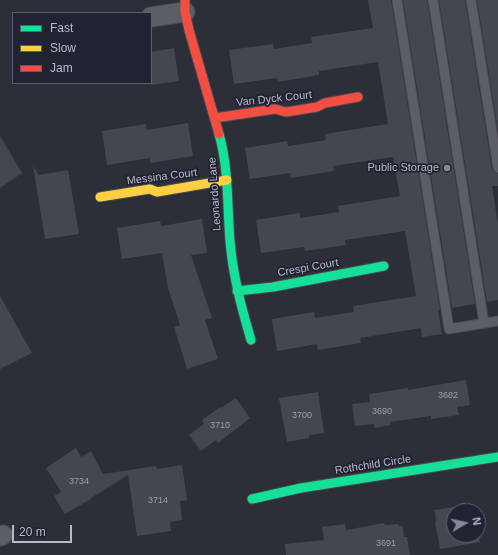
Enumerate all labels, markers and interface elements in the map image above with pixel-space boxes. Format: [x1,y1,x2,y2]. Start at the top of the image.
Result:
legend [12,12,152,84]
text: Fast [50,21,73,35]
text: Slow [50,41,76,55]
text: Jam [50,61,73,75]
street label: Van Dyck Court [235,88,313,110]
street label: Leonardo Lane [206,157,224,231]
place label: Public Storage [367,161,439,175]
marker: Public Storage [442,163,452,173]
street label: Messina Court [126,166,198,188]
street label: Crespi Court [276,256,340,280]
house number: 3682 [438,391,458,401]
house number: 3690 [372,407,392,417]
house number: 3700 [292,411,312,421]
house number: 3710 [210,421,230,431]
street label: Rothchild Circle [334,452,412,478]
house number: 3734 [69,477,89,487]
house number: 3714 [148,496,168,506]
north arrow [446,503,486,543]
text: N [470,516,483,526]
scale bar [14,517,74,543]
text: 20 m [19,525,46,539]
house number: 3691 [376,539,396,549]

